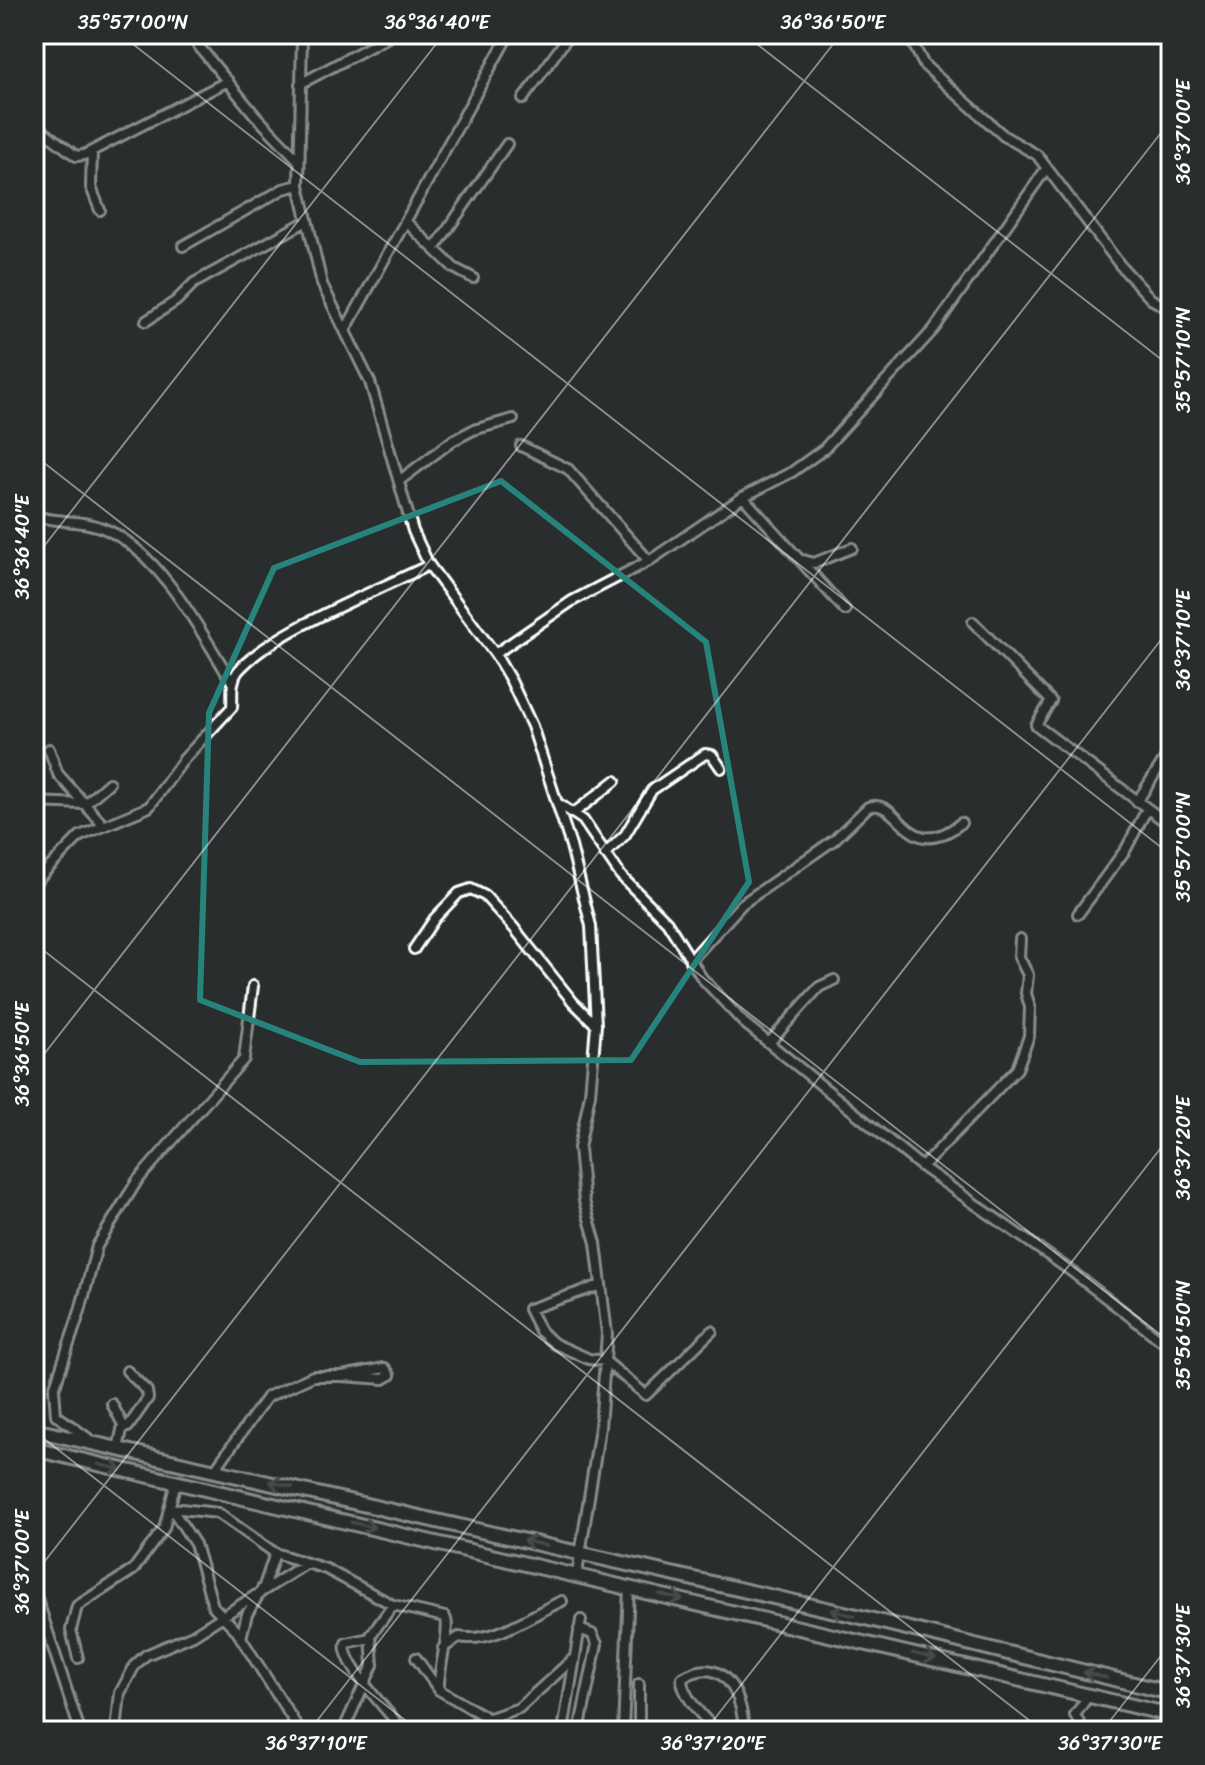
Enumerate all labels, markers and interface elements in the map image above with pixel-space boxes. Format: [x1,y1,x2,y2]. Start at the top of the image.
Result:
text: 35°57'00"N [78,5,188,40]
text: 36°36'40"E [384,5,492,40]
text: 36°36'50"E [781,5,887,40]
text: 36°37'00"E [1166,77,1201,185]
text: 35°57'10"N [1166,307,1201,413]
text: 36°36'40"E [5,492,40,600]
text: 36°37'10"E [1166,587,1201,691]
text: 35°57'00"N [1166,792,1201,902]
text: 36°36'50"E [5,1000,40,1106]
text: 36°37'20"E [1166,1094,1201,1200]
text: 35°56'50"N [1166,1280,1201,1390]
one-way arrow [97,1460,122,1475]
one-way arrow [269,1475,295,1490]
text: 36°37'00"E [5,1507,40,1615]
one-way arrow [350,1518,376,1533]
one-way arrow [522,1535,548,1550]
one-way arrow [658,1590,684,1605]
text: 36°37'30"E [1166,1602,1201,1708]
one-way arrow [830,1605,856,1620]
one-way arrow [911,1649,937,1664]
one-way arrow [1083,1666,1109,1681]
text: 36°37'10"E [265,1726,369,1761]
text: 36°37'20"E [661,1726,767,1761]
text: 36°37'30"E [1058,1726,1164,1761]

